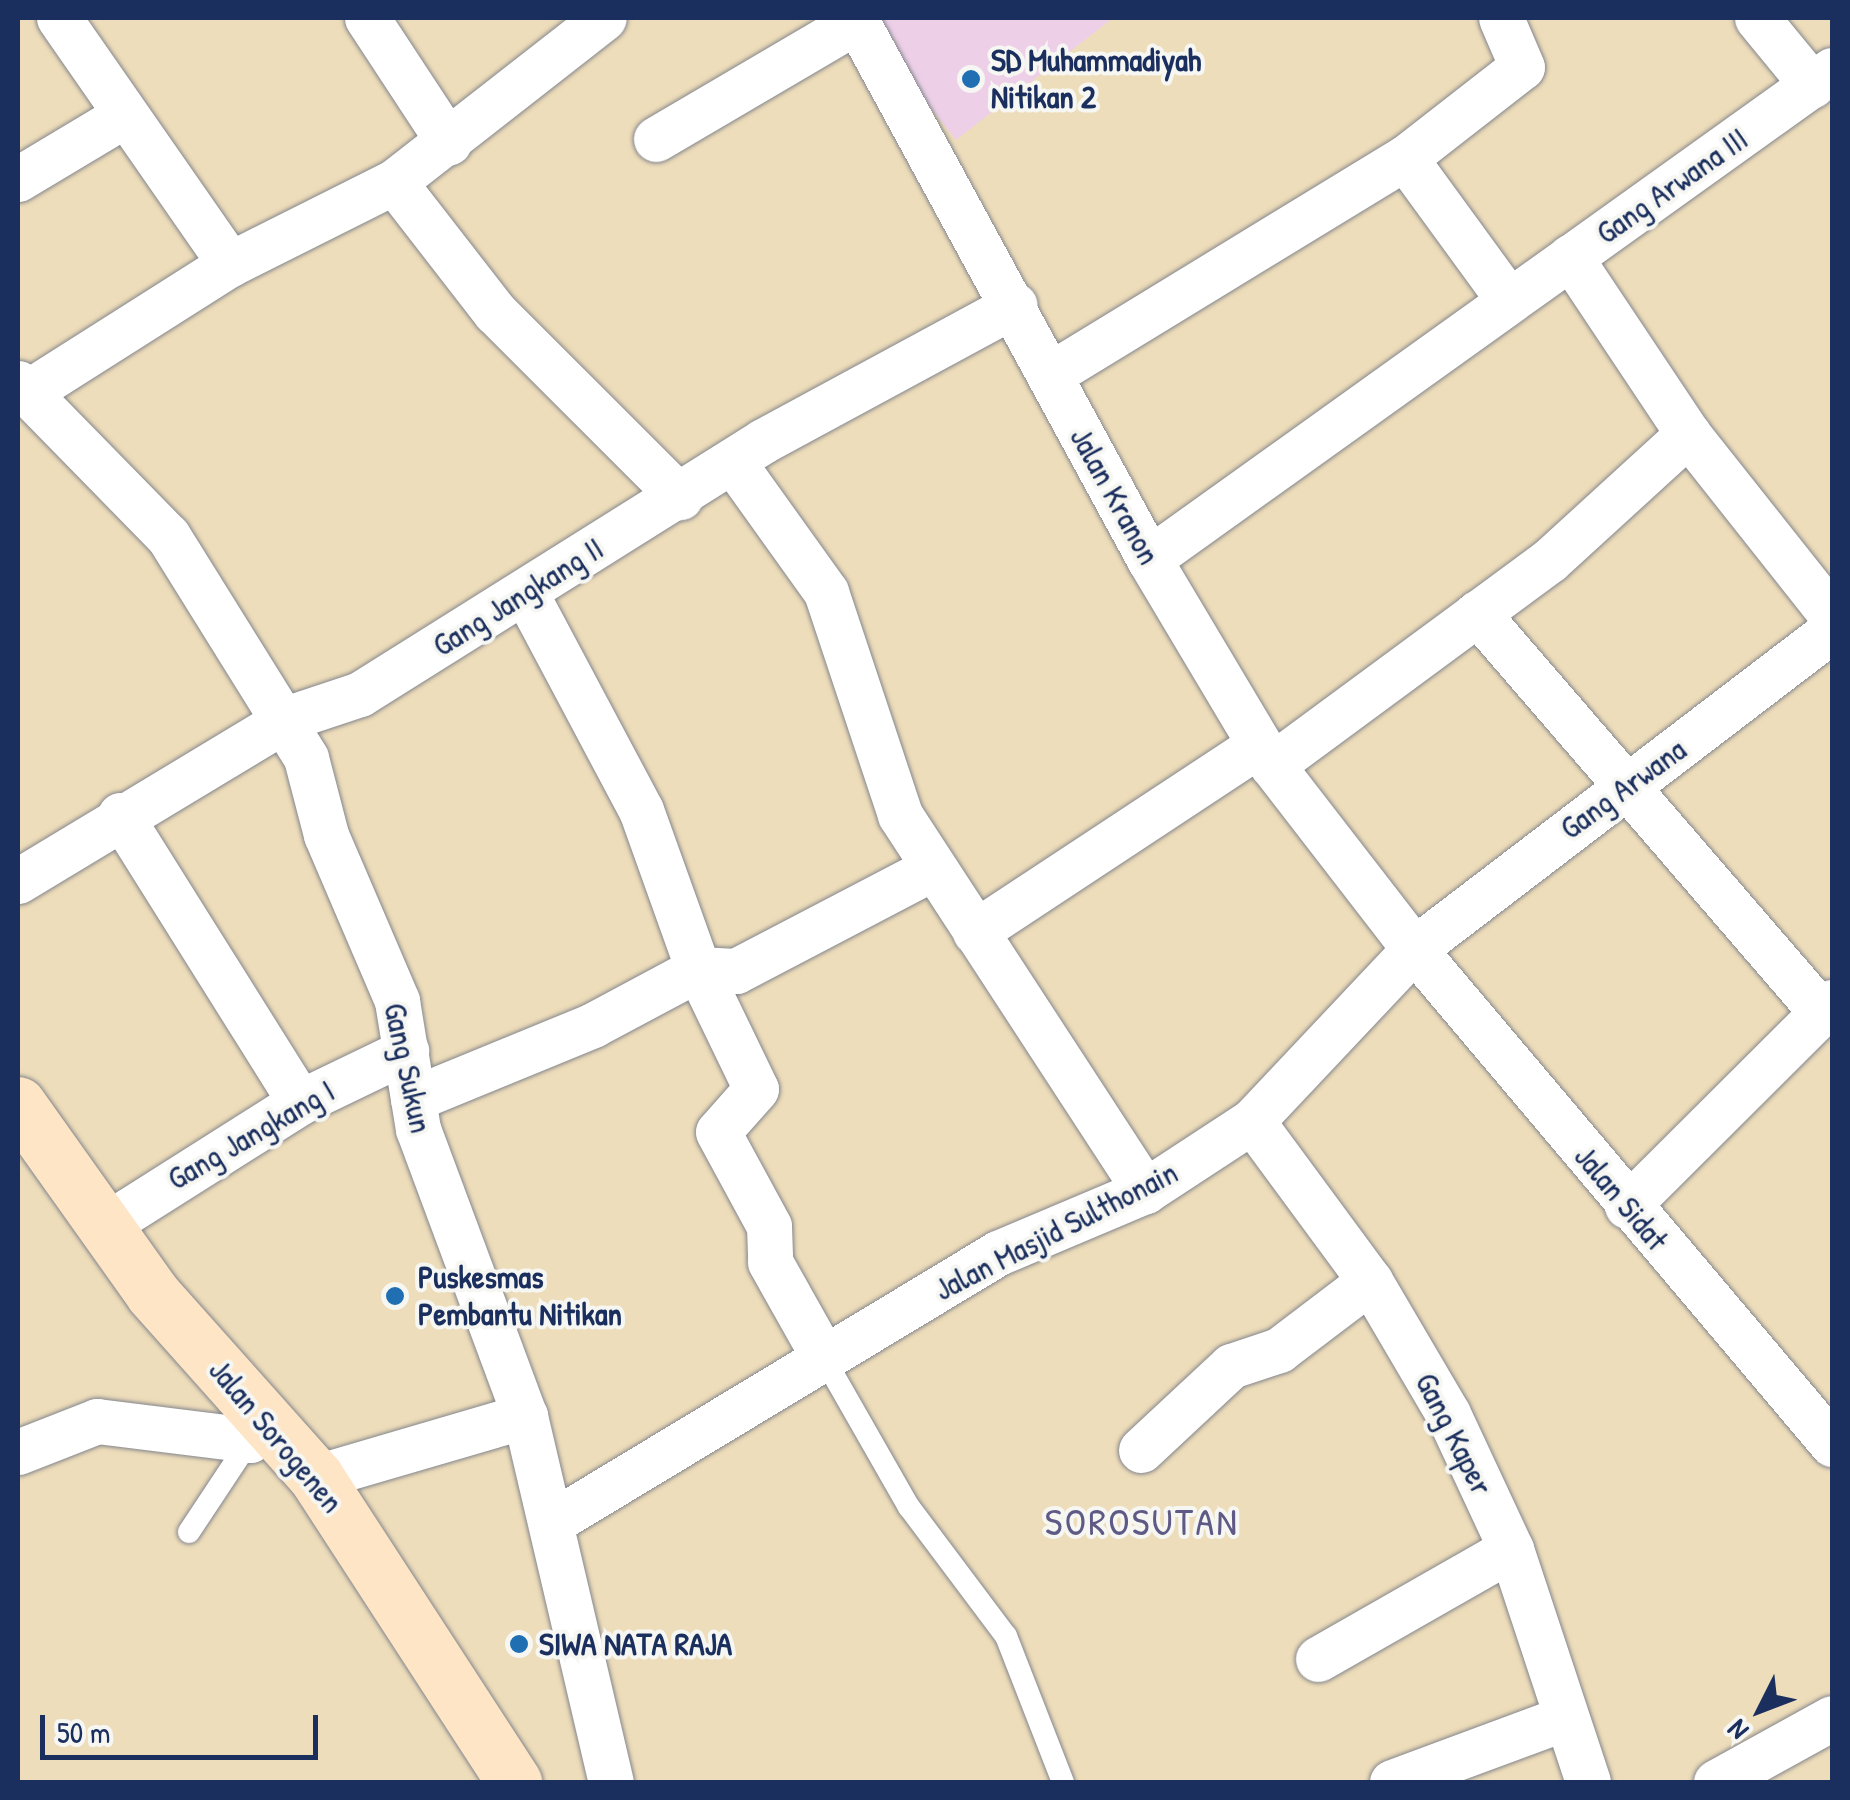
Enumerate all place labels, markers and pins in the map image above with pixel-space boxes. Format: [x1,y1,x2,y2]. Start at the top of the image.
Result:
place label: SD Muhammadiyah Nitikan 2 [991,42,1201,117]
marker: SD Muhammadiyah Nitikan 2 [960,68,982,90]
place label: Puskesmas Pembantu Nitikan [418,1259,622,1334]
marker: Puskesmas Pembantu Nitikan [382,1283,408,1309]
place label: SIWA NATA RAJA [539,1625,732,1663]
marker: SIWA NATA RAJA [508,1633,530,1655]

